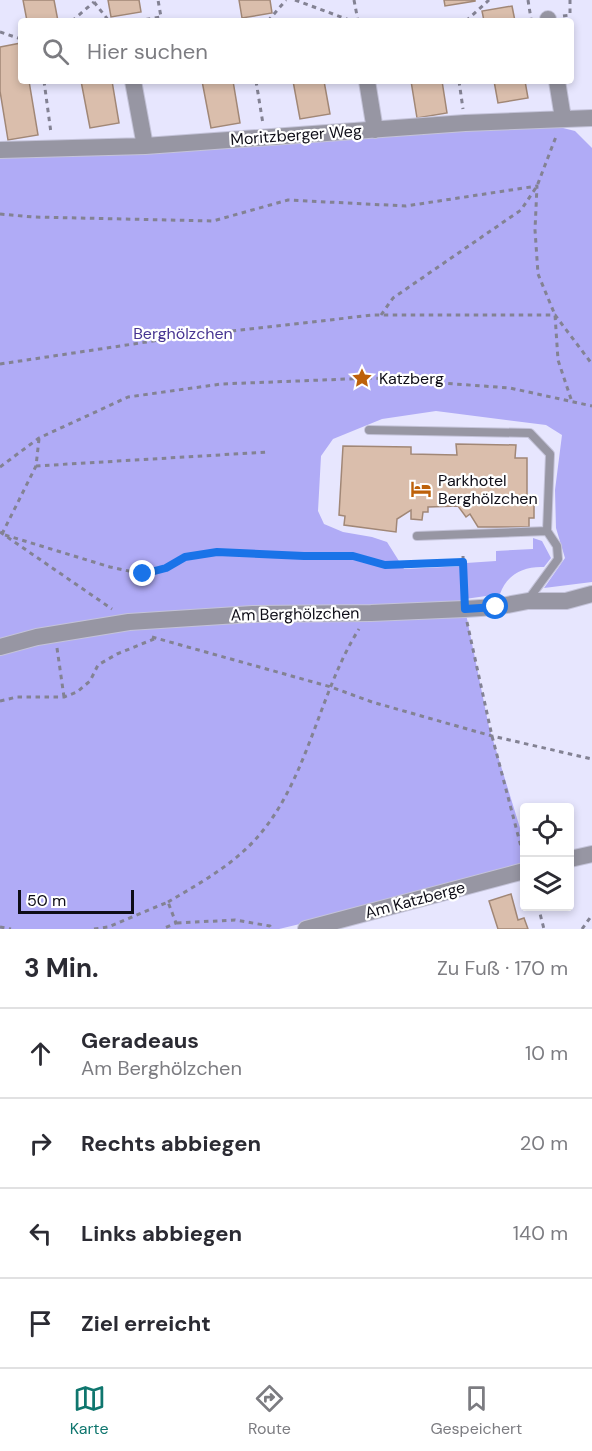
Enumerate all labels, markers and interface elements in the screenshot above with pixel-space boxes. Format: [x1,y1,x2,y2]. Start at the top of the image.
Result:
search box [18,18,574,84]
icon: search [39,35,72,68]
text: Hier suchen [87,37,208,66]
street label: Moritzberger Weg [230,120,362,150]
park label: Berghölzchen [133,323,233,344]
place icon: Katzberg [350,366,374,390]
place label: Katzberg [379,368,444,389]
place label: Parkhotel Berghölzchen [438,470,538,509]
hotel icon: Parkhotel Berghölzchen [409,477,433,501]
route end [129,560,155,586]
route start [482,593,508,619]
street label: Am Berghölzchen [230,602,360,626]
map controls [520,803,574,911]
button: locate [520,803,574,857]
button: layers [520,857,574,911]
street label: Am Katzberge [363,877,467,923]
scale bar [18,887,134,914]
text: 50 m [27,890,66,911]
text: 3 Min. [24,951,99,985]
text: Zu Fuß · 170 m [437,955,568,981]
text: Geradeaus [81,1026,199,1055]
icon: ahead [24,1037,57,1070]
text: 10 m [525,1040,568,1066]
text: Am Berghölzchen [81,1055,242,1081]
icon: right [24,1127,57,1160]
text: Rechts abbiegen [81,1129,261,1158]
text: 20 m [520,1130,568,1156]
icon: left [24,1217,57,1250]
text: Links abbiegen [81,1219,242,1248]
text: 140 m [513,1220,568,1246]
icon: arrive [24,1307,57,1340]
text: Ziel erreicht [81,1309,211,1338]
tab: Karte [70,1382,109,1439]
tab: Route [248,1382,291,1439]
tab: Gespeichert [430,1382,522,1439]

